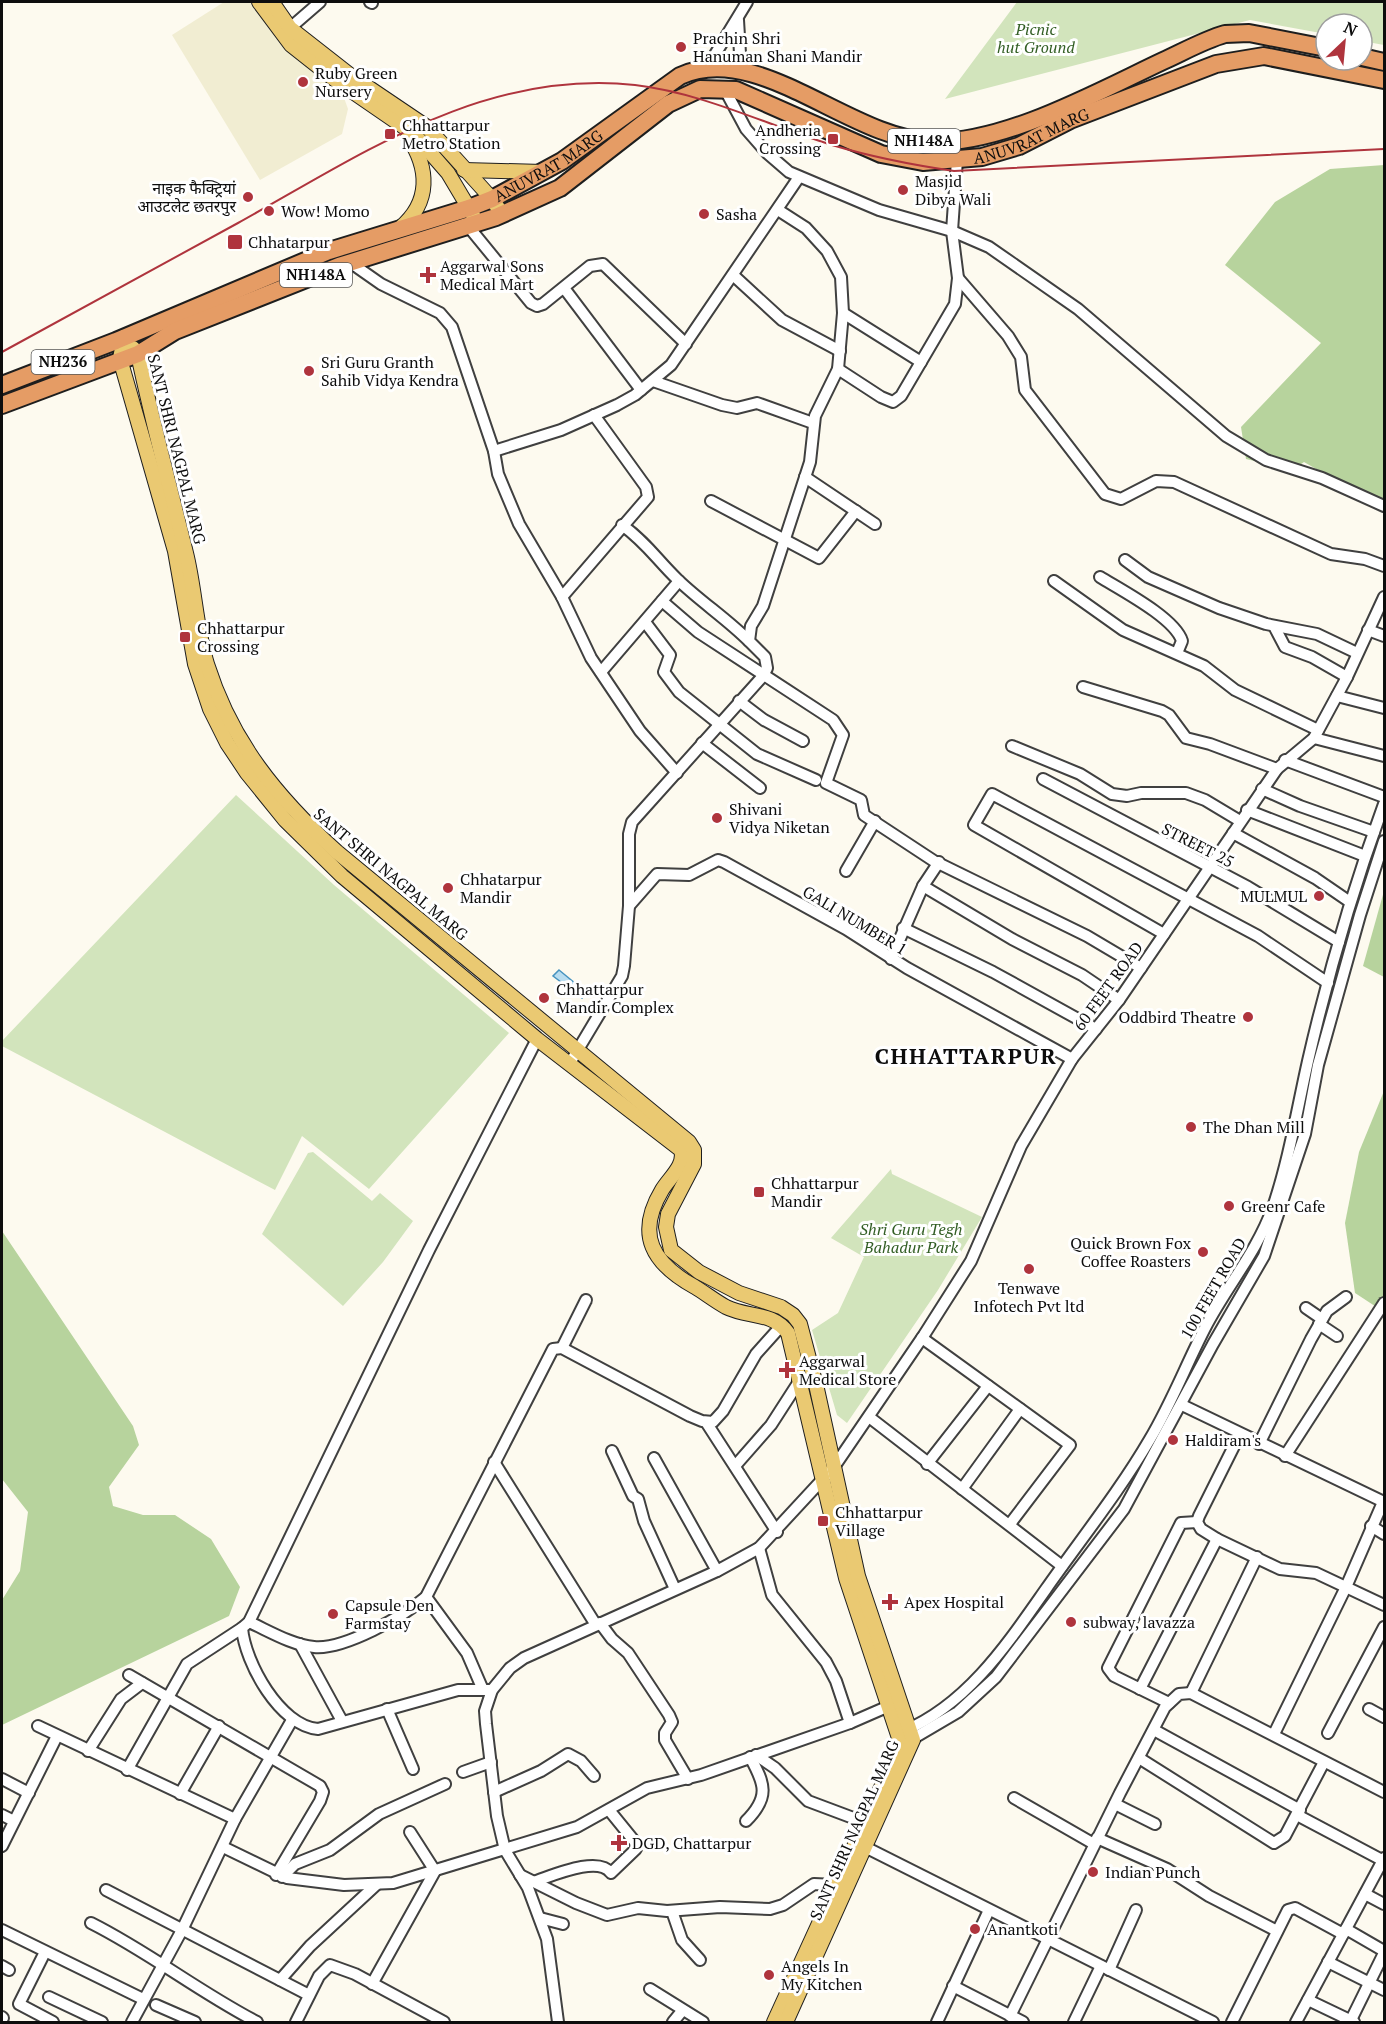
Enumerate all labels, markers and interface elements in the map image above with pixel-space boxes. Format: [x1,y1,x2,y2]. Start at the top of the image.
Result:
north arrow [1314,12,1374,72]
text: N [1340,16,1361,41]
park label: Picnic hut Ground [997,18,1075,58]
place label: Prachin Shri Hanuman Shani Mandir [693,27,863,67]
marker: Prachin Shri Hanuman Shani Mandir [674,40,688,54]
place label: Ruby Green Nursery [315,62,398,102]
marker: Ruby Green Nursery [296,75,310,89]
street label: ANUVRAT MARG [973,103,1092,169]
place label: Chhattarpur Metro Station [402,114,501,154]
place label: Andheria Crossing [755,119,822,159]
street label: ANUVRAT MARG [490,124,607,207]
marker: Chhattarpur Metro Station [383,127,397,141]
road number: NH148A [888,129,960,153]
marker: Andheria Crossing [826,132,840,146]
place label: Masjid Dibya Wali [915,170,991,210]
place label: नाइक फैक्ट्रियां आउटलेट छतरपुर [138,177,237,217]
marker: Masjid Dibya Wali [896,183,910,197]
marker: नाइक फैक्ट्रियां आउटलेट छतरपुर [241,190,255,204]
place label: Wow! Momo [281,200,370,222]
place label: Sasha [716,203,757,225]
marker: Wow! Momo [262,204,276,218]
marker: Sasha [697,207,711,221]
place label: Chhatarpur [248,231,331,253]
marker: Chhatarpur [226,233,244,251]
place label: Aggarwal Sons Medical Mart [440,255,544,295]
road number: NH148A [280,263,352,287]
marker: Aggarwal Sons Medical Mart [421,268,435,282]
road number: NH236 [32,350,94,374]
place label: Sri Guru Granth Sahib Vidya Kendra [321,351,459,391]
street label: SANT SHRI NAGPAL MARG [143,352,211,546]
marker: Sri Guru Granth Sahib Vidya Kendra [302,364,316,378]
place label: Chhattarpur Crossing [197,617,285,657]
marker: Chhattarpur Crossing [178,630,192,644]
place label: Shivani Vidya Niketan [729,798,830,838]
street label: SANT SHRI NAGPAL MARG [309,803,473,945]
marker: Shivani Vidya Niketan [710,811,724,825]
street label: STREET 25 [1158,817,1238,873]
place label: Chhatarpur Mandir [460,868,543,908]
street label: GALI NUMBER 1 [799,880,911,960]
marker: Chhatarpur Mandir [441,881,455,895]
place label: MULMUL [1240,885,1307,907]
marker: MULMUL [1312,889,1326,903]
street label: 60 FEET ROAD [1068,937,1148,1035]
place label: Chhattarpur Mandir Complex [556,978,674,1018]
marker: Chhattarpur Mandir Complex [537,991,551,1005]
place label: Oddbird Theatre [1118,1006,1236,1028]
marker: Oddbird Theatre [1241,1010,1255,1024]
district label: CHHATTARPUR [875,1041,1057,1070]
place label: The Dhan Mill [1203,1116,1305,1138]
marker: The Dhan Mill [1184,1120,1198,1134]
place label: Chhattarpur Mandir [771,1172,859,1212]
marker: Chhattarpur Mandir [752,1185,766,1199]
place label: Greenr Cafe [1241,1195,1325,1217]
marker: Greenr Cafe [1222,1199,1236,1213]
park label: Shri Guru Tegh Bahadur Park [860,1218,962,1258]
place label: Quick Brown Fox Coffee Roasters [1070,1232,1192,1272]
street label: 100 FEET ROAD [1175,1233,1251,1343]
marker: Quick Brown Fox Coffee Roasters [1196,1245,1210,1259]
marker: Tenwave Infotech Pvt ltd [1022,1262,1036,1276]
place label: Tenwave Infotech Pvt ltd [974,1277,1085,1317]
place label: Aggarwal Medical Store [799,1350,896,1390]
marker: Aggarwal Medical Store [780,1363,794,1377]
place label: Haldiram's [1185,1429,1261,1451]
marker: Haldiram's [1166,1433,1180,1447]
place label: Chhattarpur Village [835,1501,923,1541]
marker: Chhattarpur Village [816,1514,830,1528]
place label: Apex Hospital [904,1591,1004,1613]
marker: Apex Hospital [881,1593,899,1611]
place label: Capsule Den Farmstay [345,1594,435,1634]
marker: Capsule Den Farmstay [326,1607,340,1621]
place label: subway, lavazza [1083,1611,1195,1633]
marker: subway, lavazza [1064,1615,1078,1629]
street label: SANT SHRI NAGPAL MARG [804,1736,904,1924]
place label: DGD, Chattarpur [632,1832,752,1854]
marker: DGD, Chattarpur [610,1834,628,1852]
place label: Indian Punch [1105,1861,1201,1883]
marker: Indian Punch [1086,1865,1100,1879]
place label: Anantkoti [987,1918,1059,1940]
marker: Anantkoti [968,1922,982,1936]
place label: Angels In My Kitchen [781,1955,863,1995]
marker: Angels In My Kitchen [762,1968,776,1982]

